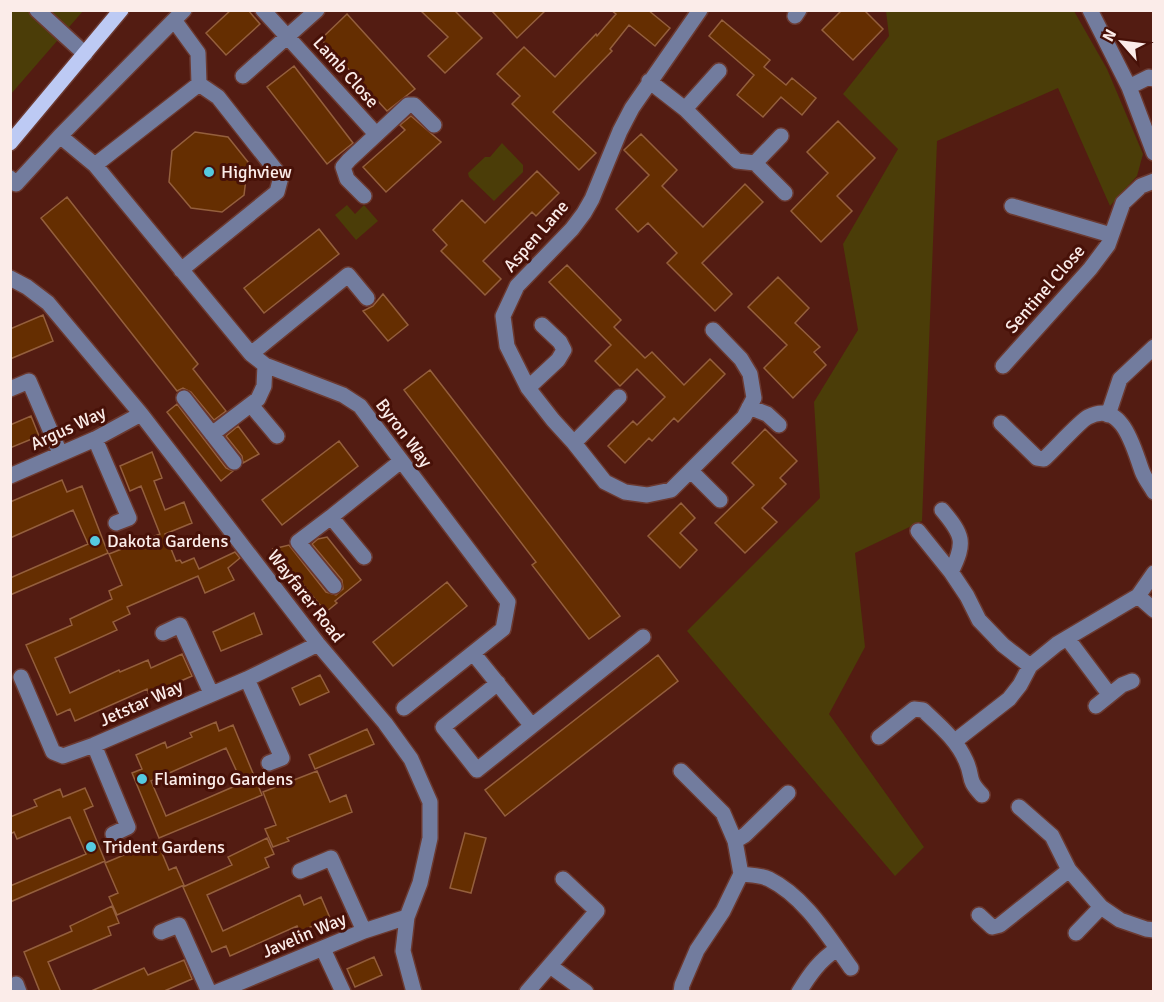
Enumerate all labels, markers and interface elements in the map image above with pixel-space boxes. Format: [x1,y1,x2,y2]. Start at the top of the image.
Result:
north arrow [1092,12,1152,72]
text: N [1098,26,1121,45]
street label: Lamb Close [308,32,384,112]
place label: Highview [221,161,292,183]
marker: Highview [202,165,216,179]
street label: Aspen Lane [499,195,573,277]
street label: Sentinel Close [1000,240,1090,338]
street label: Byron Way [371,394,437,472]
street label: Argus Way [27,401,110,455]
place label: Dakota Gardens [107,530,228,552]
marker: Dakota Gardens [88,534,102,548]
street label: Wayfarer Road [263,545,349,647]
street label: Jetstar Way [96,675,187,731]
place label: Flamingo Gardens [154,768,293,790]
marker: Flamingo Gardens [135,772,149,786]
place label: Trident Gardens [103,836,225,858]
marker: Trident Gardens [84,840,98,854]
street label: Javelin Way [259,907,350,963]

